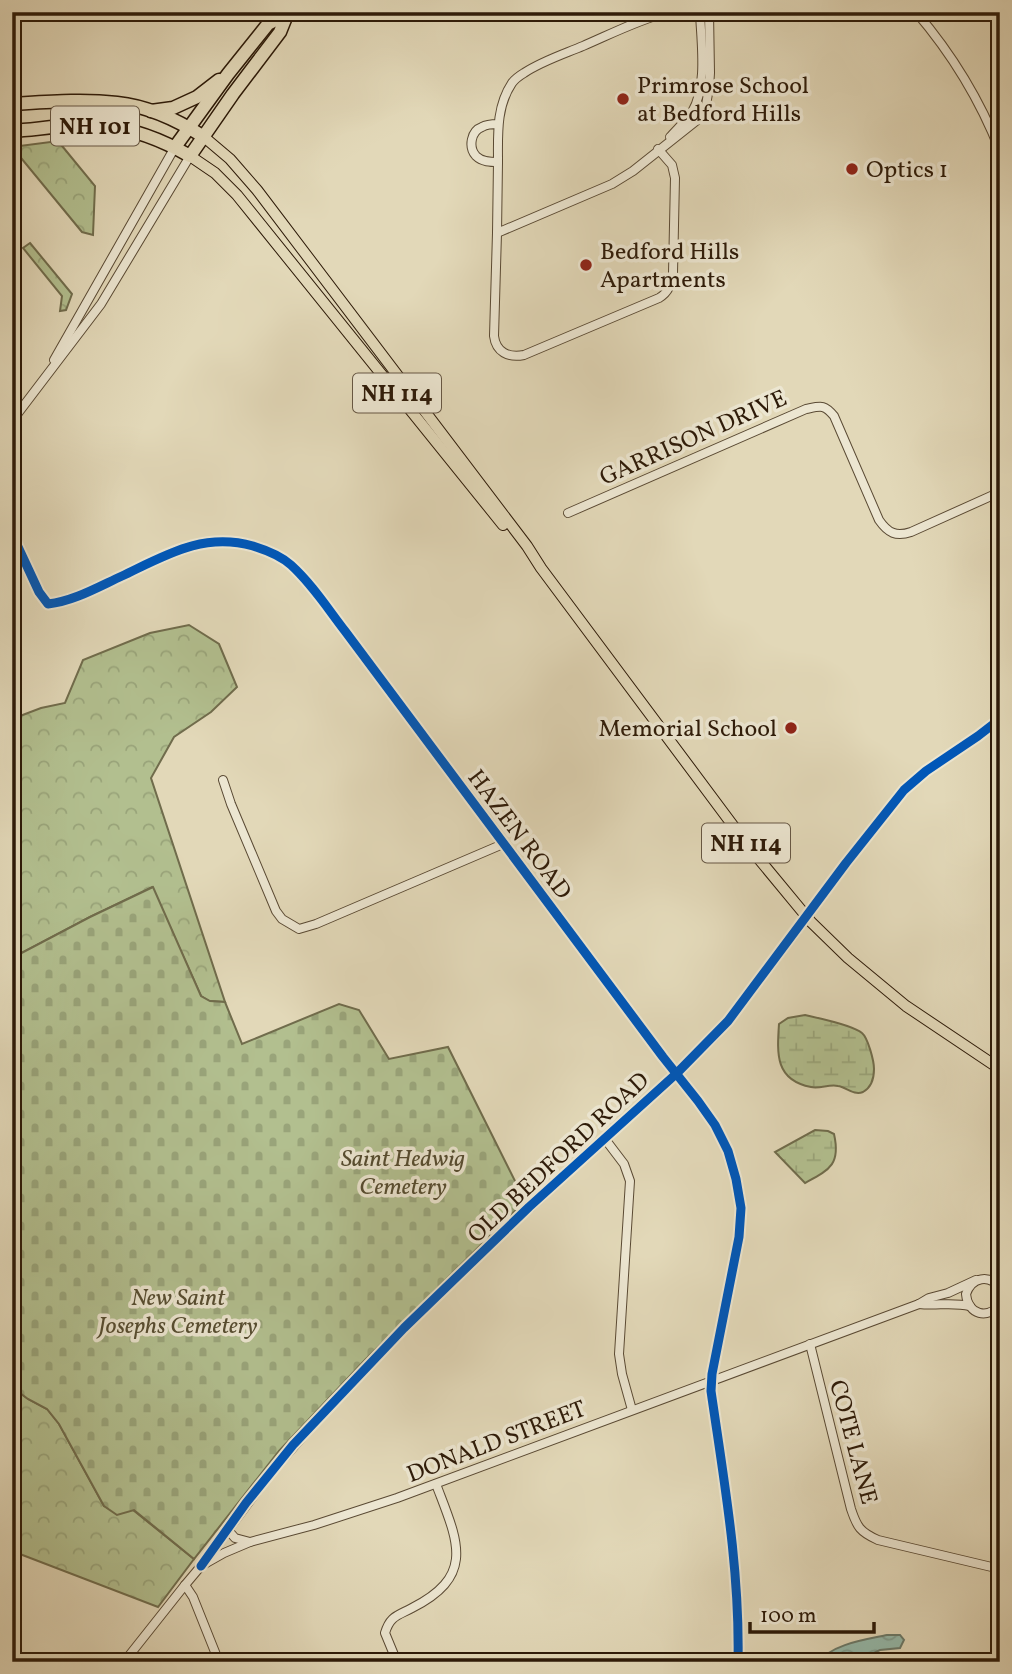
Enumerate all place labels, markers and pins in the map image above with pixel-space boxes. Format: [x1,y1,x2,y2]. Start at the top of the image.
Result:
place label: Primrose School at Bedford Hills [637,70,809,132]
marker: Primrose School at Bedford Hills [615,91,631,107]
place label: Optics 1 [866,154,948,188]
marker: Optics 1 [844,161,860,177]
place label: Bedford Hills Apartments [600,236,739,298]
marker: Bedford Hills Apartments [578,257,594,273]
place label: Memorial School [598,713,777,747]
marker: Memorial School [783,720,799,736]

